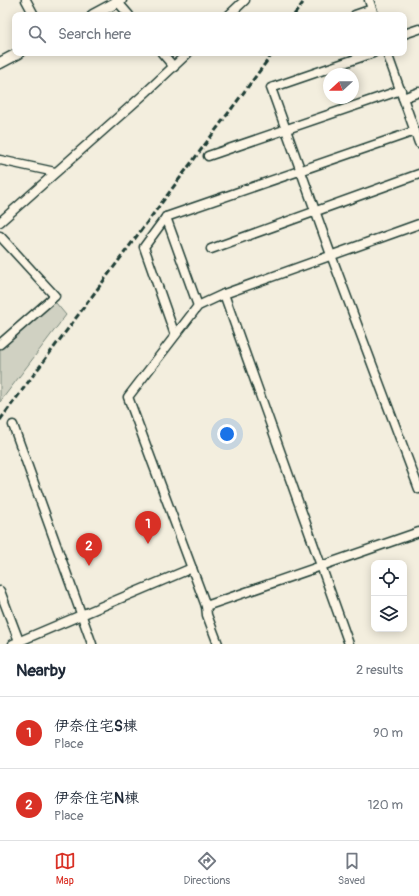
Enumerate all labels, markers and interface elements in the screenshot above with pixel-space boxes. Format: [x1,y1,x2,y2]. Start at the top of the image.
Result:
search box [12,12,407,56]
icon: search [26,23,48,45]
text: Search here [58,25,131,44]
north arrow [323,68,359,104]
your location [217,424,237,444]
pin: 1 [135,511,161,544]
pin: 2 [76,533,102,566]
map controls [371,560,407,632]
button: locate [371,560,407,596]
button: layers [371,596,407,632]
text: Nearby [16,660,65,681]
text: 2 results [356,662,403,678]
text: 伊奈住宅S棟 [54,717,138,736]
text: 1 [26,725,32,741]
text: 90 m [373,725,403,741]
text: Place [54,736,83,752]
text: 伊奈住宅N棟 [54,789,139,808]
text: 2 [25,797,33,813]
text: 120 m [367,797,403,813]
text: Place [54,808,83,824]
tab: Map [54,850,76,887]
tab: Directions [184,850,230,887]
tab: Saved [338,850,365,887]

